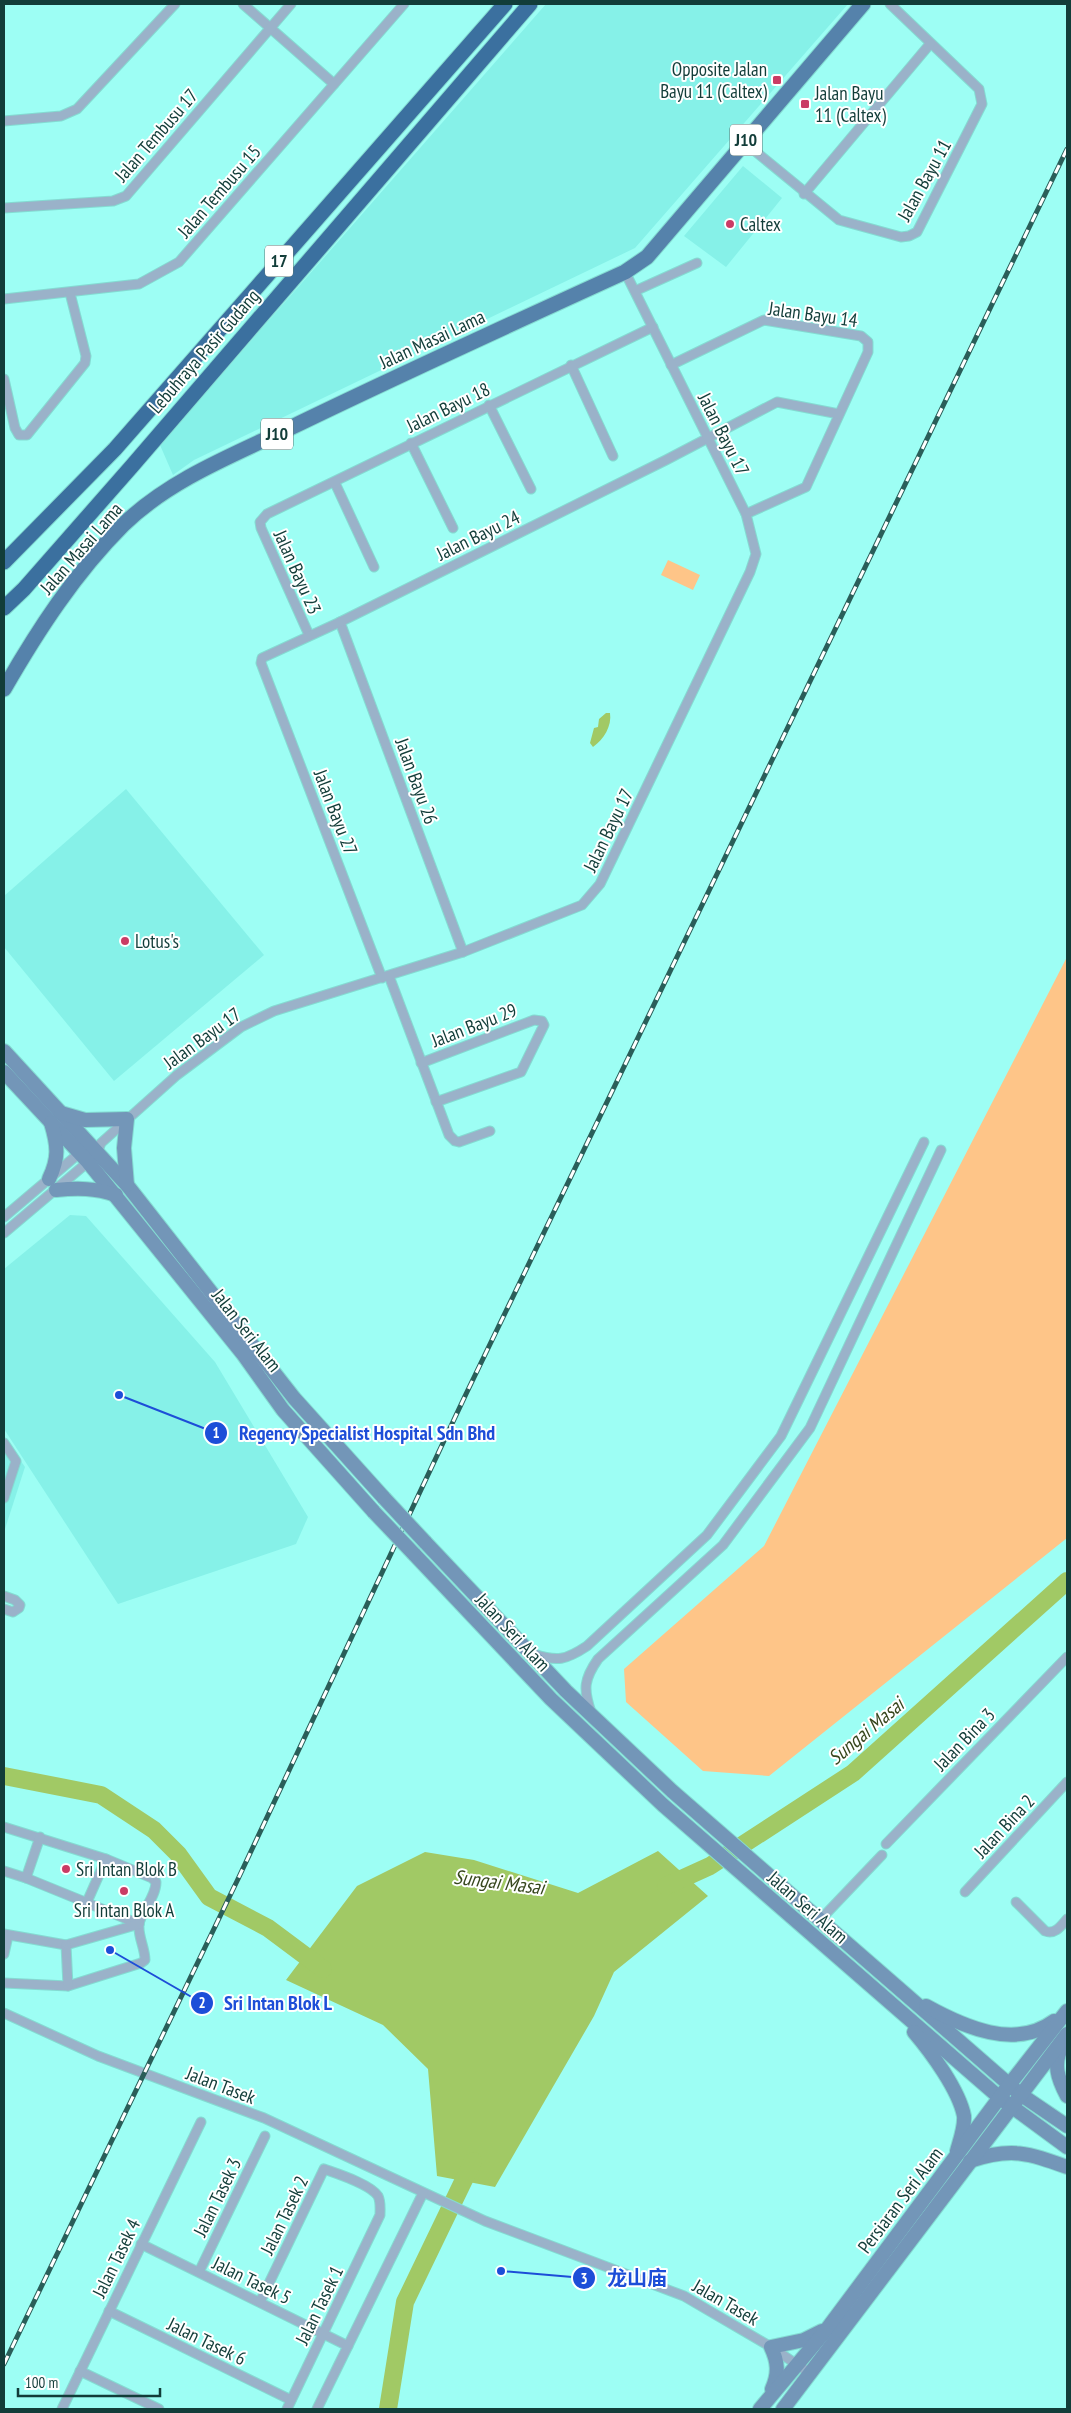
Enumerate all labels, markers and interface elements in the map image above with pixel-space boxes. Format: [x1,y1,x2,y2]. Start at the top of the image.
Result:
place label: Opposite Jalan Bayu 11 (Caltex) [660,57,768,103]
marker: Opposite Jalan Bayu 11 (Caltex) [771,74,783,86]
place label: Jalan Bayu 11 (Caltex) [814,81,886,127]
street label: Jalan Tembusu 17 [109,84,203,187]
marker: Jalan Bayu 11 (Caltex) [799,98,811,110]
road number: J10 [730,124,762,156]
street label: Jalan Bayu 11 [891,135,956,226]
street label: Jalan Tembusu 15 [172,140,266,243]
place label: Caltex [740,212,781,236]
marker: Caltex [724,218,736,230]
road number: 17 [265,246,293,276]
street label: Lebuhraya Pasir Gudang [144,284,264,418]
street label: Jalan Bayu 14 [766,296,859,332]
street label: Jalan Masai Lama [375,304,489,374]
street label: Jalan Bayu 18 [402,377,494,438]
street label: Jalan Bayu 17 [693,388,755,479]
road number: J10 [261,418,293,449]
street label: Jalan Masai Lama [34,497,127,600]
street label: Jalan Bayu 24 [432,504,524,566]
street label: Jalan Bayu 23 [268,525,327,618]
street label: Jalan Bayu 26 [390,734,444,827]
street label: Jalan Bayu 27 [308,765,363,858]
street label: Jalan Bayu 17 [577,784,638,876]
place label: Lotus's [135,929,179,953]
marker: Lotus's [119,935,131,947]
street label: Jalan Bayu 29 [427,998,520,1053]
street label: Jalan Bayu 17 [158,1002,245,1075]
street label: Jalan Seri Alam [207,1283,287,1376]
callout: Regency Specialist Hospital Sdn Bhd [204,1415,506,1450]
text: Regency Specialist Hospital Sdn Bhd [239,1420,495,1446]
text: 1 [212,1423,220,1442]
street label: Jalan Seri Alam [470,1587,555,1676]
water label: Sungai Masai [823,1690,911,1770]
street label: Jalan Bina 3 [928,1703,1000,1776]
street label: Jalan Bina 2 [968,1789,1039,1864]
place label: Sri Intan Blok B [76,1857,177,1881]
marker: Sri Intan Blok B [60,1863,72,1875]
water label: Sungai Masai [452,1864,548,1901]
street label: Jalan Seri Alam [762,1865,853,1948]
marker: Sri Intan Blok A [118,1885,130,1897]
place label: Sri Intan Blok A [74,1898,174,1922]
callout: Sri Intan Blok L [189,1986,343,2021]
text: Sri Intan Blok L [224,1990,333,2016]
text: 2 [198,1993,206,2012]
street label: Jalan Tasek [182,2061,260,2109]
street label: Persiaran Seri Alam [852,2142,948,2258]
street label: Jalan Tasek 3 [187,2154,246,2241]
street label: Jalan Tasek 2 [254,2172,313,2259]
street label: Jalan Tasek 4 [86,2214,145,2302]
street label: Jalan Tasek 5 [208,2250,295,2309]
callout: 龙山庙 [572,2261,677,2296]
street label: Jalan Tasek 1 [289,2262,348,2349]
text: 龙山庙 [607,2265,667,2291]
text: 3 [580,2269,588,2288]
street label: Jalan Tasek [688,2273,764,2331]
street label: Jalan Tasek 6 [163,2311,250,2370]
scale bar [18,2366,160,2398]
text: 100 m [25,2373,58,2392]

